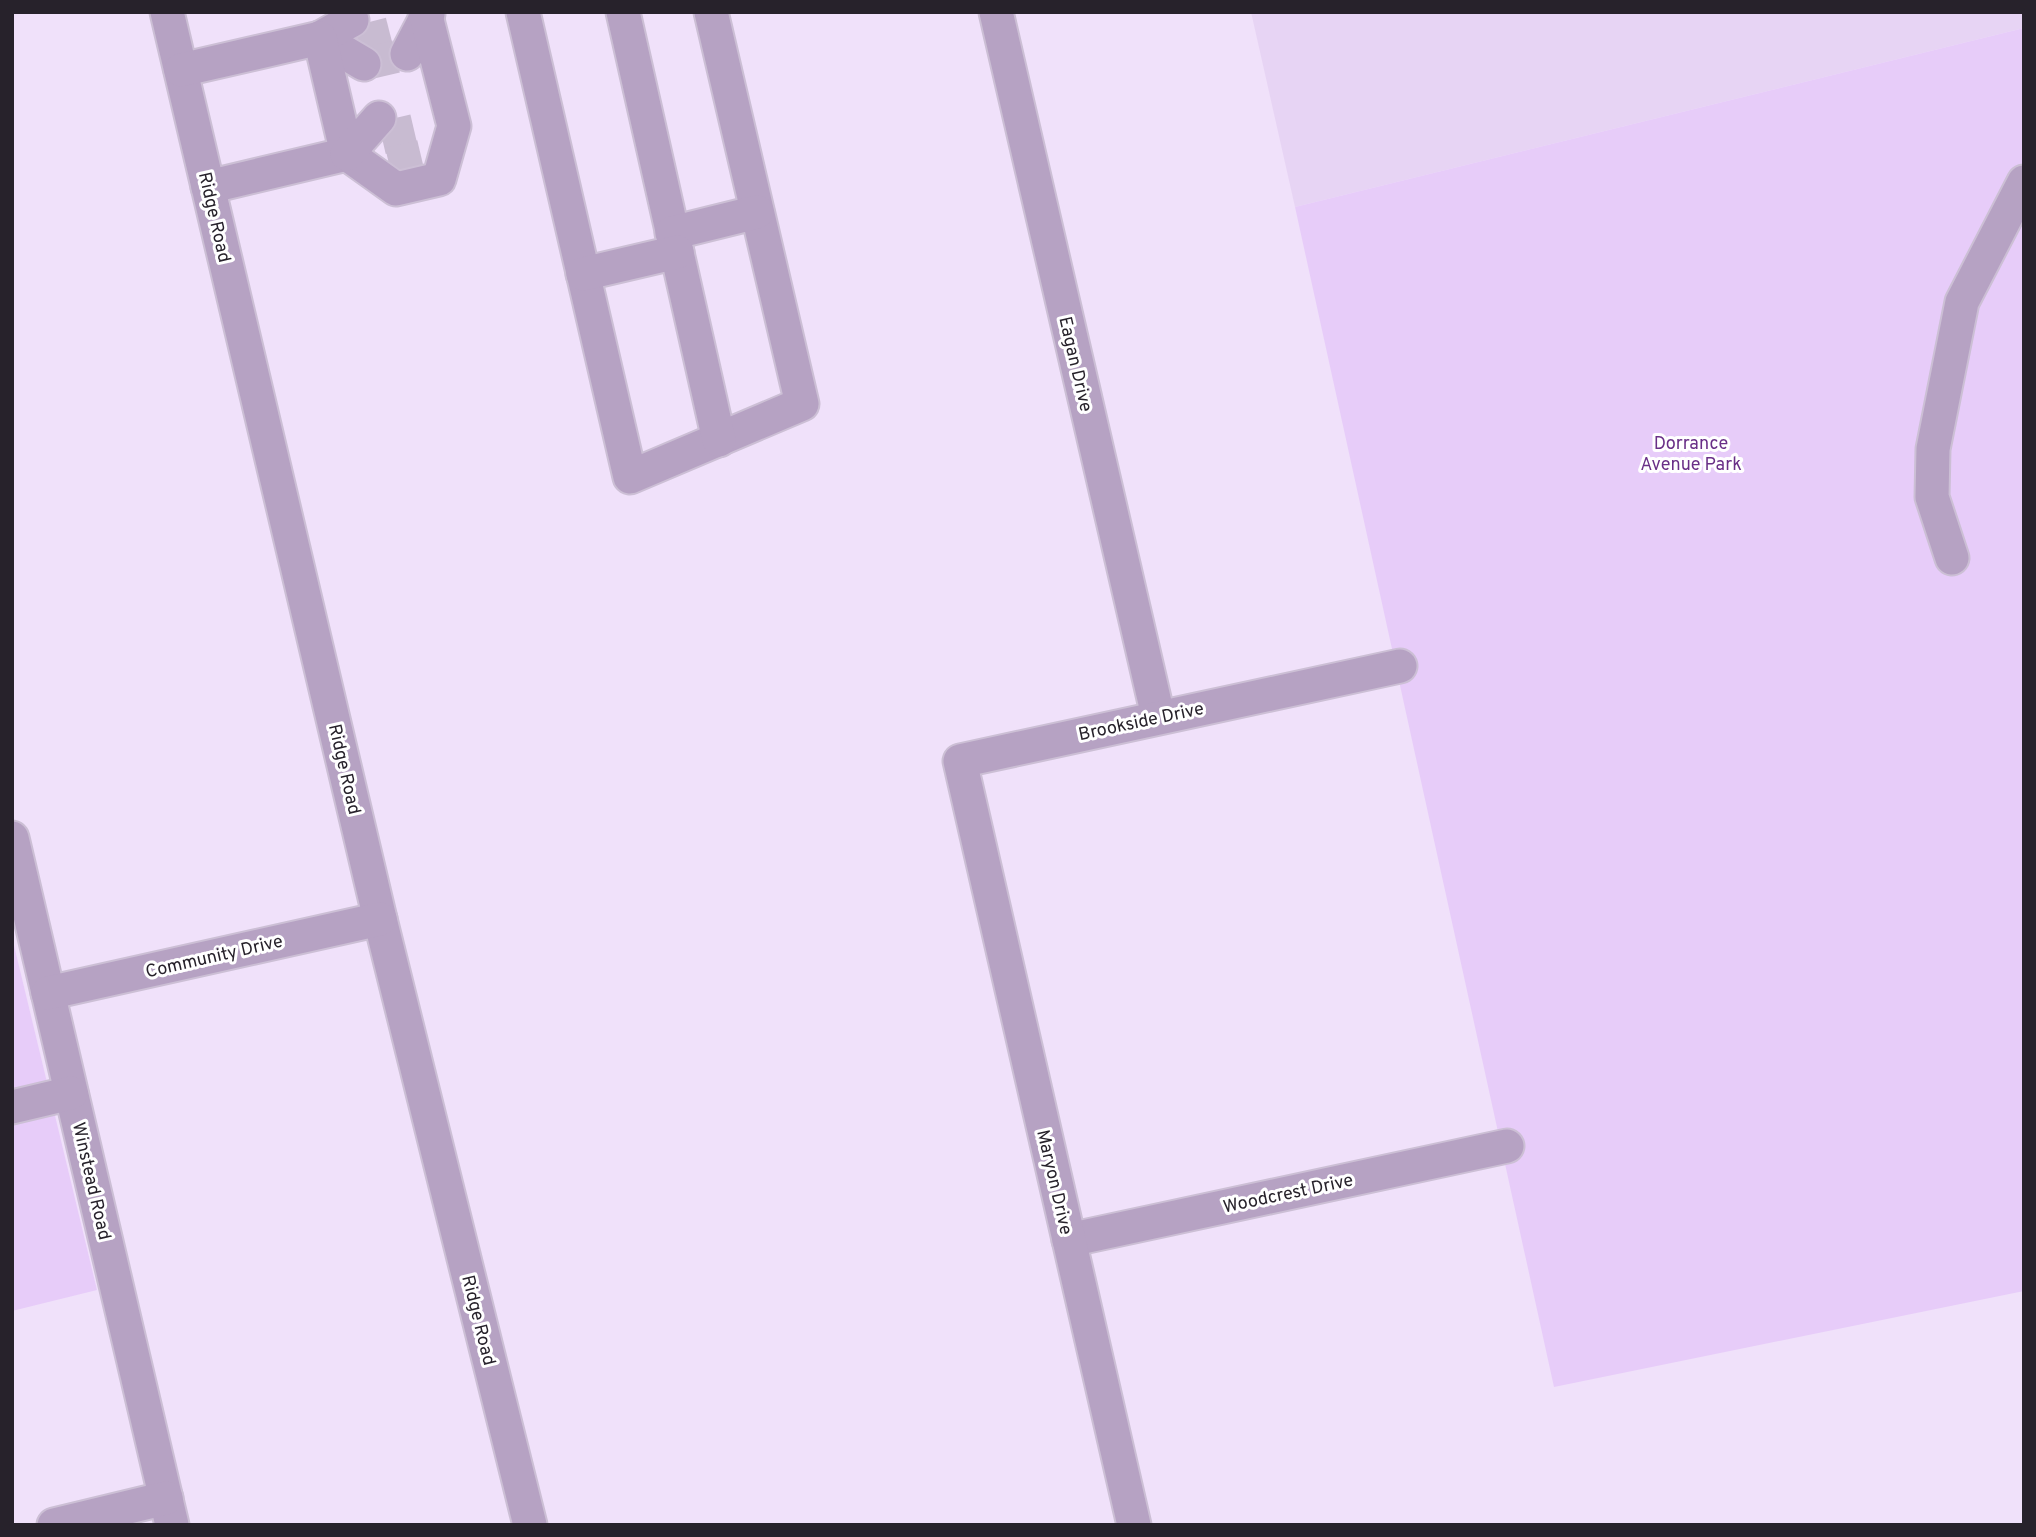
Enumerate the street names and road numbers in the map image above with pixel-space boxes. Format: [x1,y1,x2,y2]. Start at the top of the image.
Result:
street label: Ridge Road [192,170,235,265]
street label: Eagan Drive [1052,314,1097,414]
street label: Brookside Drive [1076,698,1206,747]
street label: Ridge Road [322,722,365,817]
street label: Community Drive [143,930,285,984]
street label: Winstead Road [66,1120,115,1242]
street label: Maryon Drive [1030,1128,1077,1237]
street label: Woodcrest Drive [1221,1169,1356,1219]
street label: Ridge Road [455,1273,500,1368]

